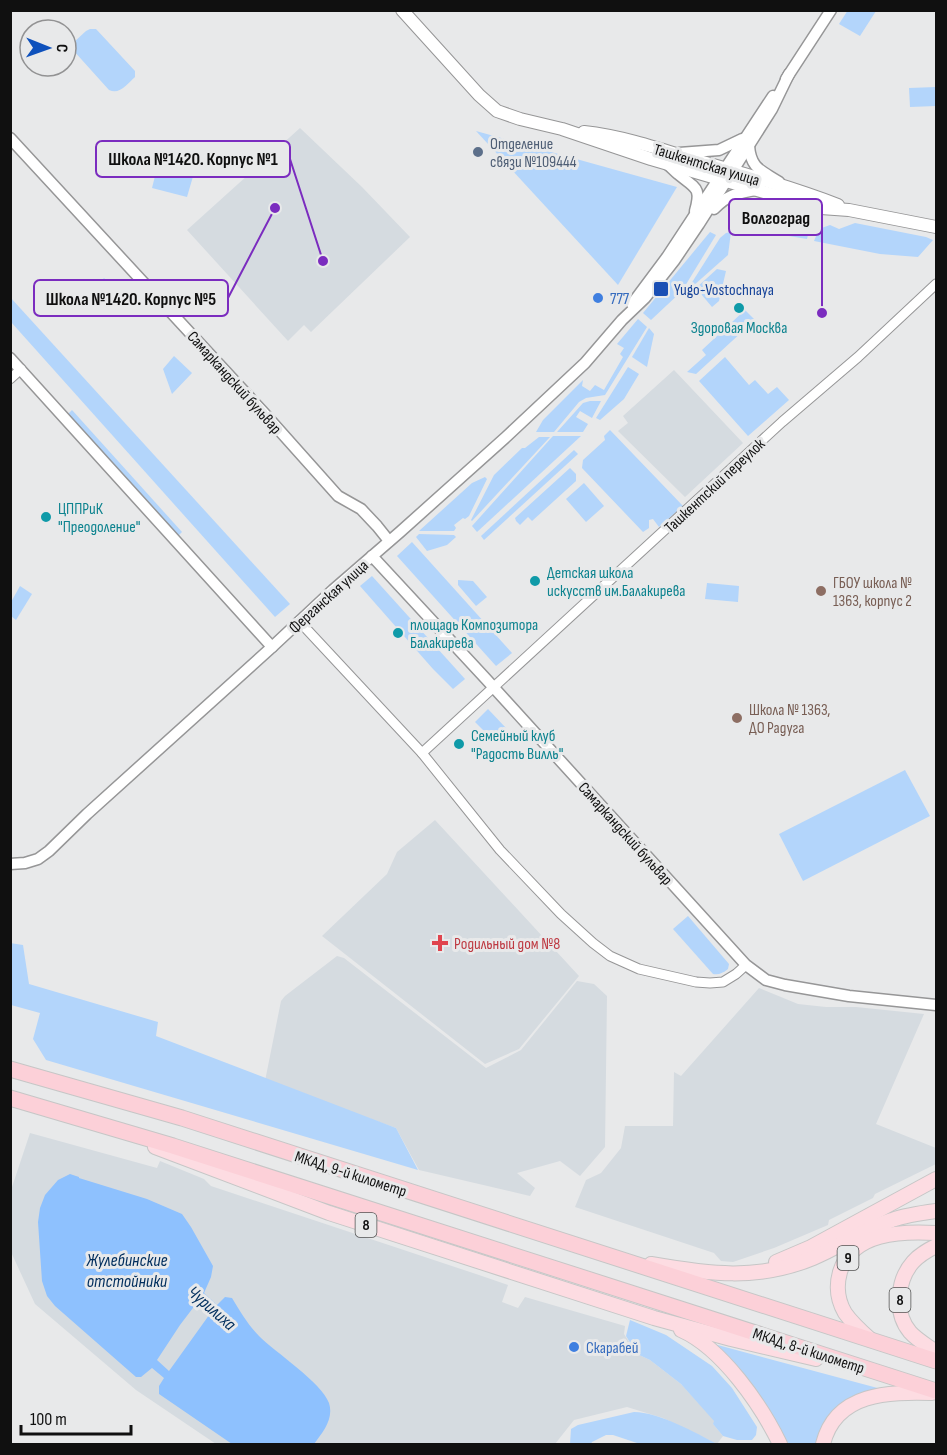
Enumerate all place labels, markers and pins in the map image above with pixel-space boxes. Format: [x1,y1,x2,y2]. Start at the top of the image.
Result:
place label: Отделение связи №109444 [490,135,577,172]
callout: Школа №1420. Корпус №1 [96,141,290,177]
marker: Отделение связи №109444 [471,145,485,159]
callout: Волгоград [729,199,822,235]
callout: Школа №1420. Корпус №5 [34,280,228,316]
marker: Yugo-Vostochnaya [652,280,670,298]
place label: Yugo-Vostochnaya [674,281,774,300]
place label: 777 [610,290,630,309]
marker: 777 [591,291,605,305]
marker: Здоровая Москва [732,301,746,315]
place label: Здоровая Москва [691,319,787,338]
place label: ЦППРиК "Преодоление" [58,500,140,537]
marker: ЦППРиК "Преодоление" [39,510,53,524]
place label: Детская школа искусств им.Балакирева [547,564,686,601]
marker: Детская школа искусств им.Балакирева [528,574,542,588]
place label: ГБОУ школа № 1363, корпус 2 [833,574,912,611]
marker: ГБОУ школа № 1363, корпус 2 [814,584,828,598]
place label: площадь Композитора Балакирева [410,616,538,653]
marker: площадь Композитора Балакирева [391,626,405,640]
place label: Школа № 1363, ДО Радуга [749,701,830,738]
marker: Школа № 1363, ДО Радуга [730,711,744,725]
place label: Семейный клуб "Радость Вилль" [471,727,563,764]
marker: Семейный клуб "Радость Вилль" [452,737,466,751]
marker: Родильный дом №8 [431,934,449,952]
place label: Родильный дом №8 [454,935,560,954]
place label: Скарабей [586,1339,638,1358]
marker: Скарабей [567,1340,581,1354]

